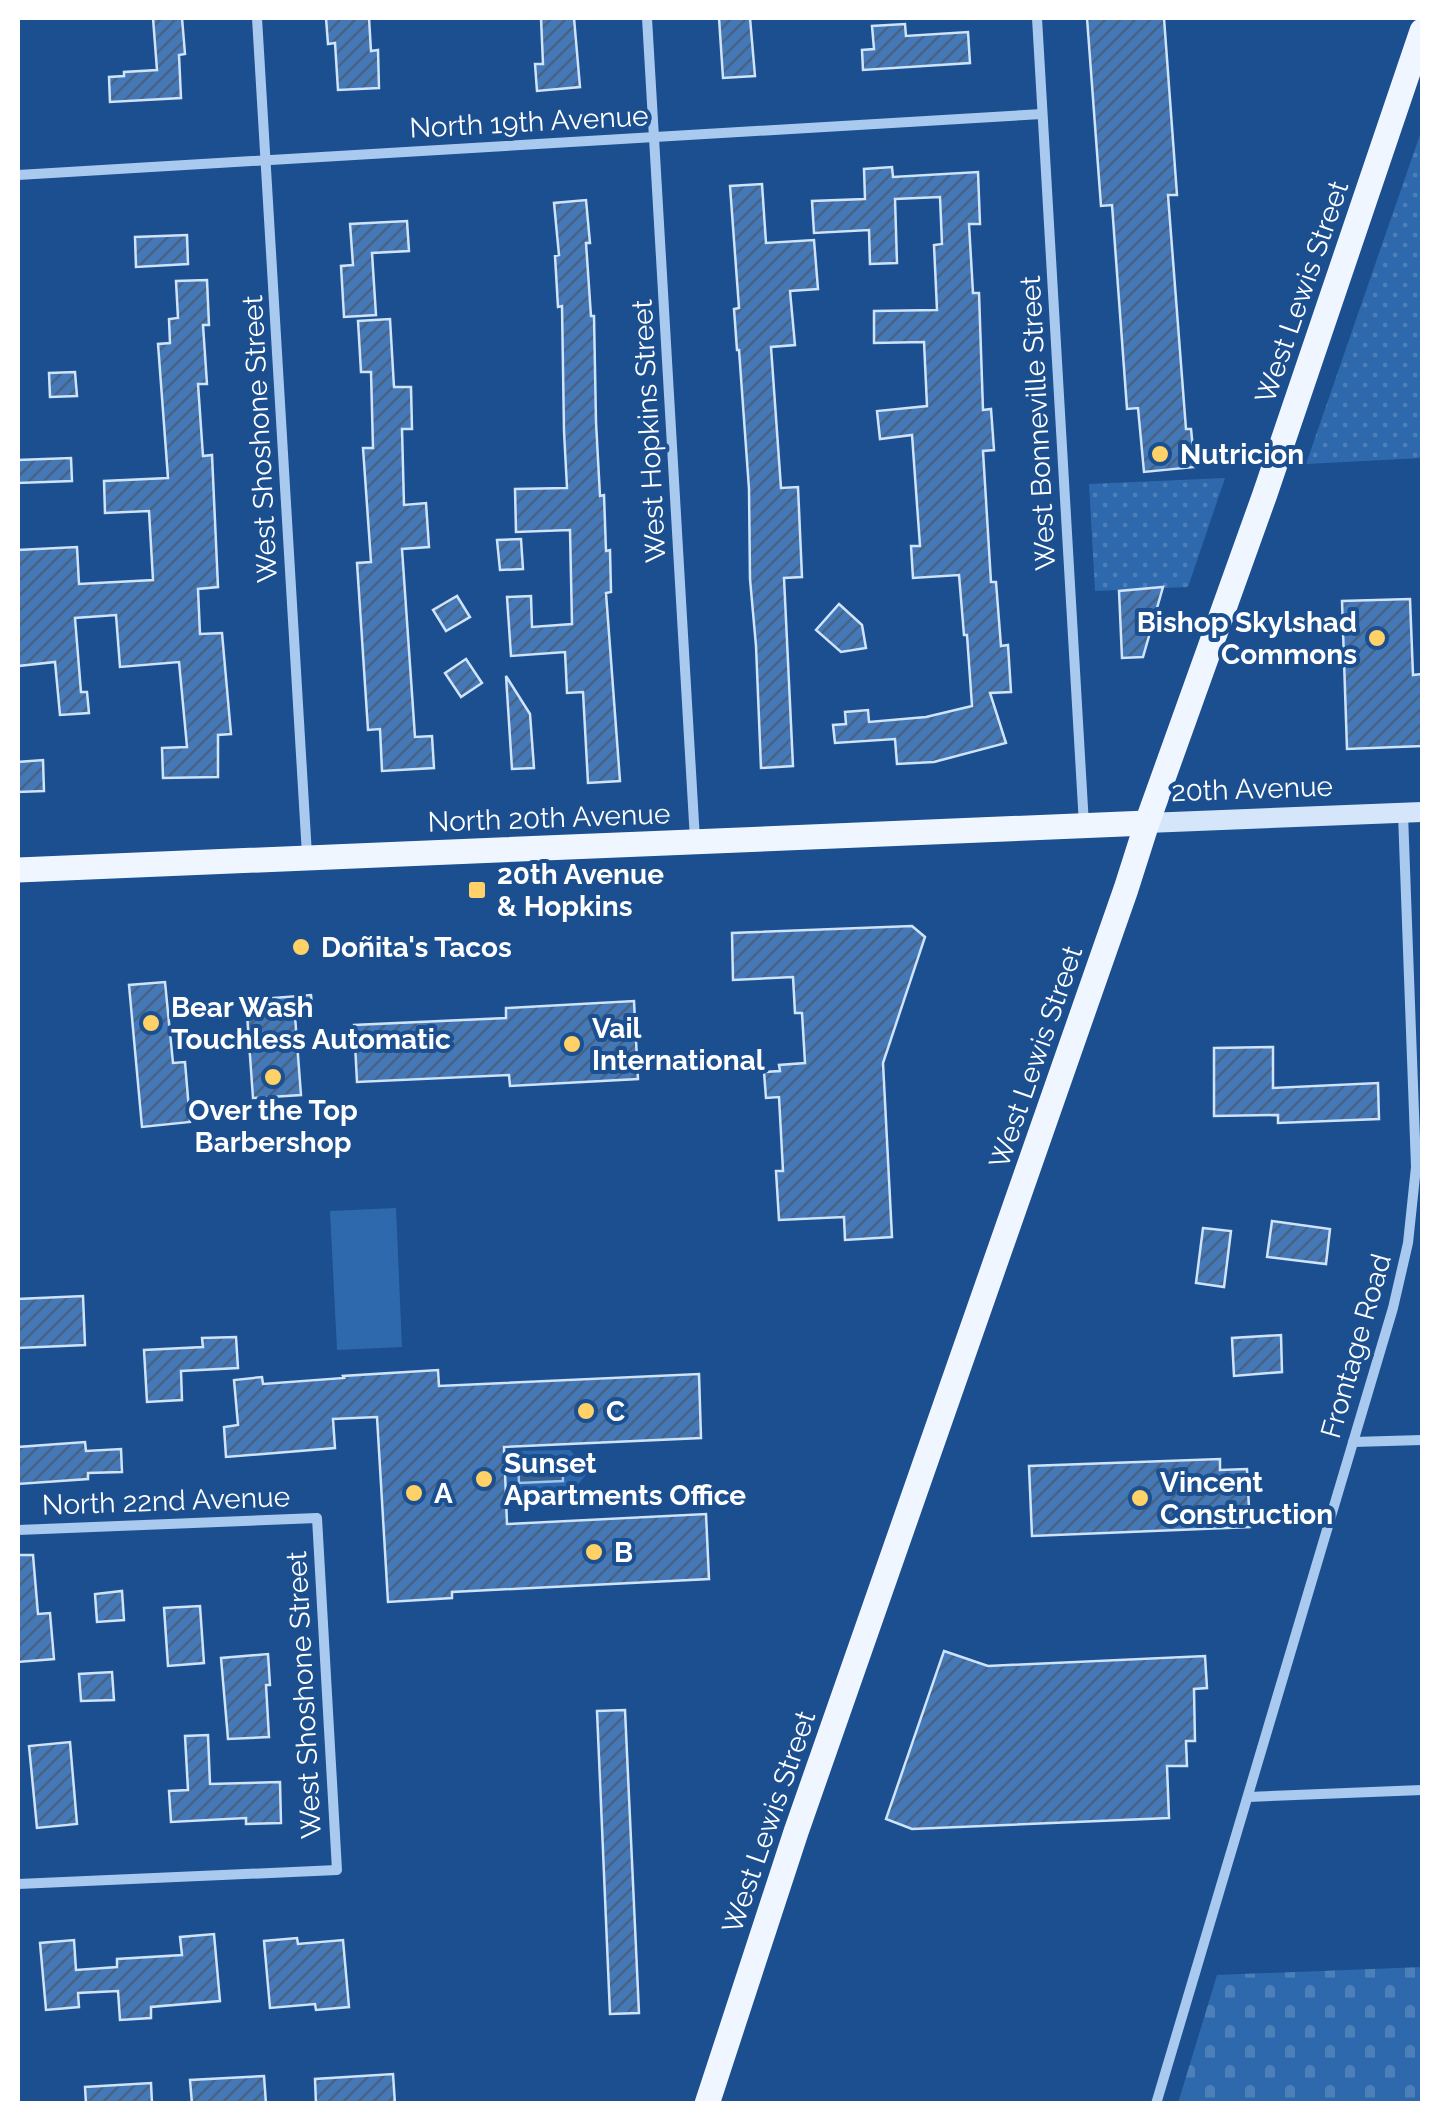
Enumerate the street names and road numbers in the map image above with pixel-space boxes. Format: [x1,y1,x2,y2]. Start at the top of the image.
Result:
street label: North 19th Avenue [409,99,649,145]
street label: West Lewis Street [1248,176,1356,408]
street label: West Bonneville Street [1014,274,1062,571]
street label: West Shoshone Street [236,294,284,584]
street label: West Hopkins Street [626,298,672,564]
street label: 20th Avenue [1170,770,1334,808]
street label: North 20th Avenue [427,797,671,839]
street label: West Lewis Street [982,941,1090,1173]
street label: Frontage Road [1314,1250,1398,1442]
street label: North 22nd Avenue [41,1480,291,1522]
street label: West Shoshone Street [280,1550,328,1840]
street label: West Lewis Street [715,1706,823,1938]

